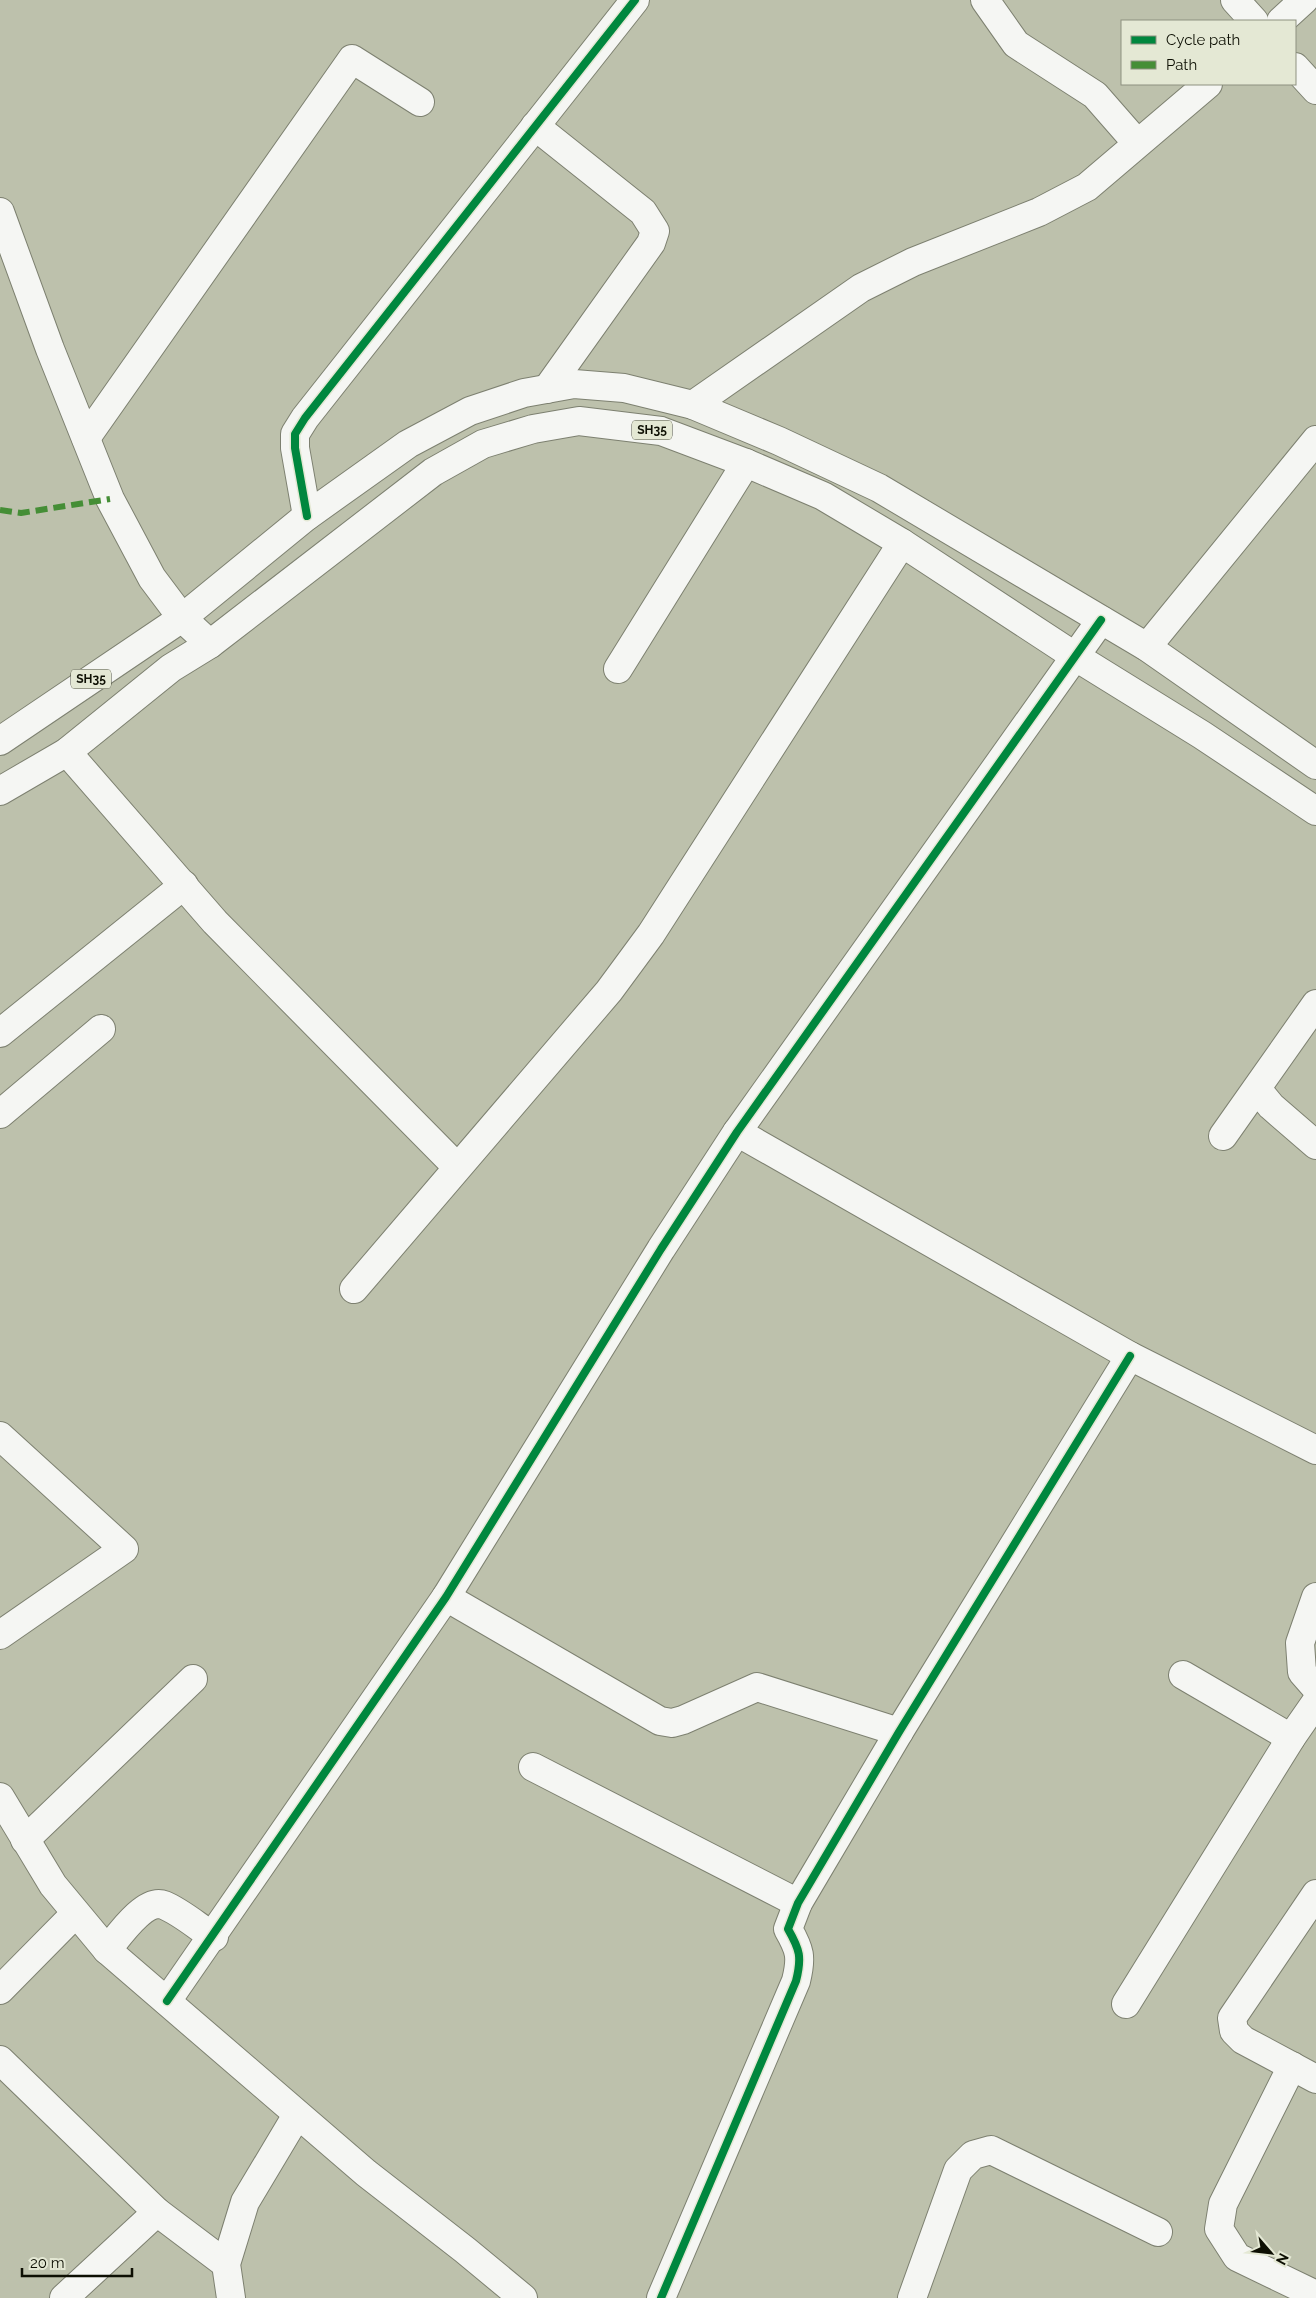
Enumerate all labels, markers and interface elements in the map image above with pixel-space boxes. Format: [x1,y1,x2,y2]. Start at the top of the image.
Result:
legend [1121,20,1296,85]
text: Cycle path [1166,31,1240,49]
text: Path [1166,56,1197,74]
road number: SH35 [632,420,672,440]
road number: SH35 [71,670,111,689]
north arrow [1246,2228,1296,2278]
scale bar [22,2246,132,2278]
text: N [1273,2251,1292,2268]
text: 20 m [30,2254,65,2272]

